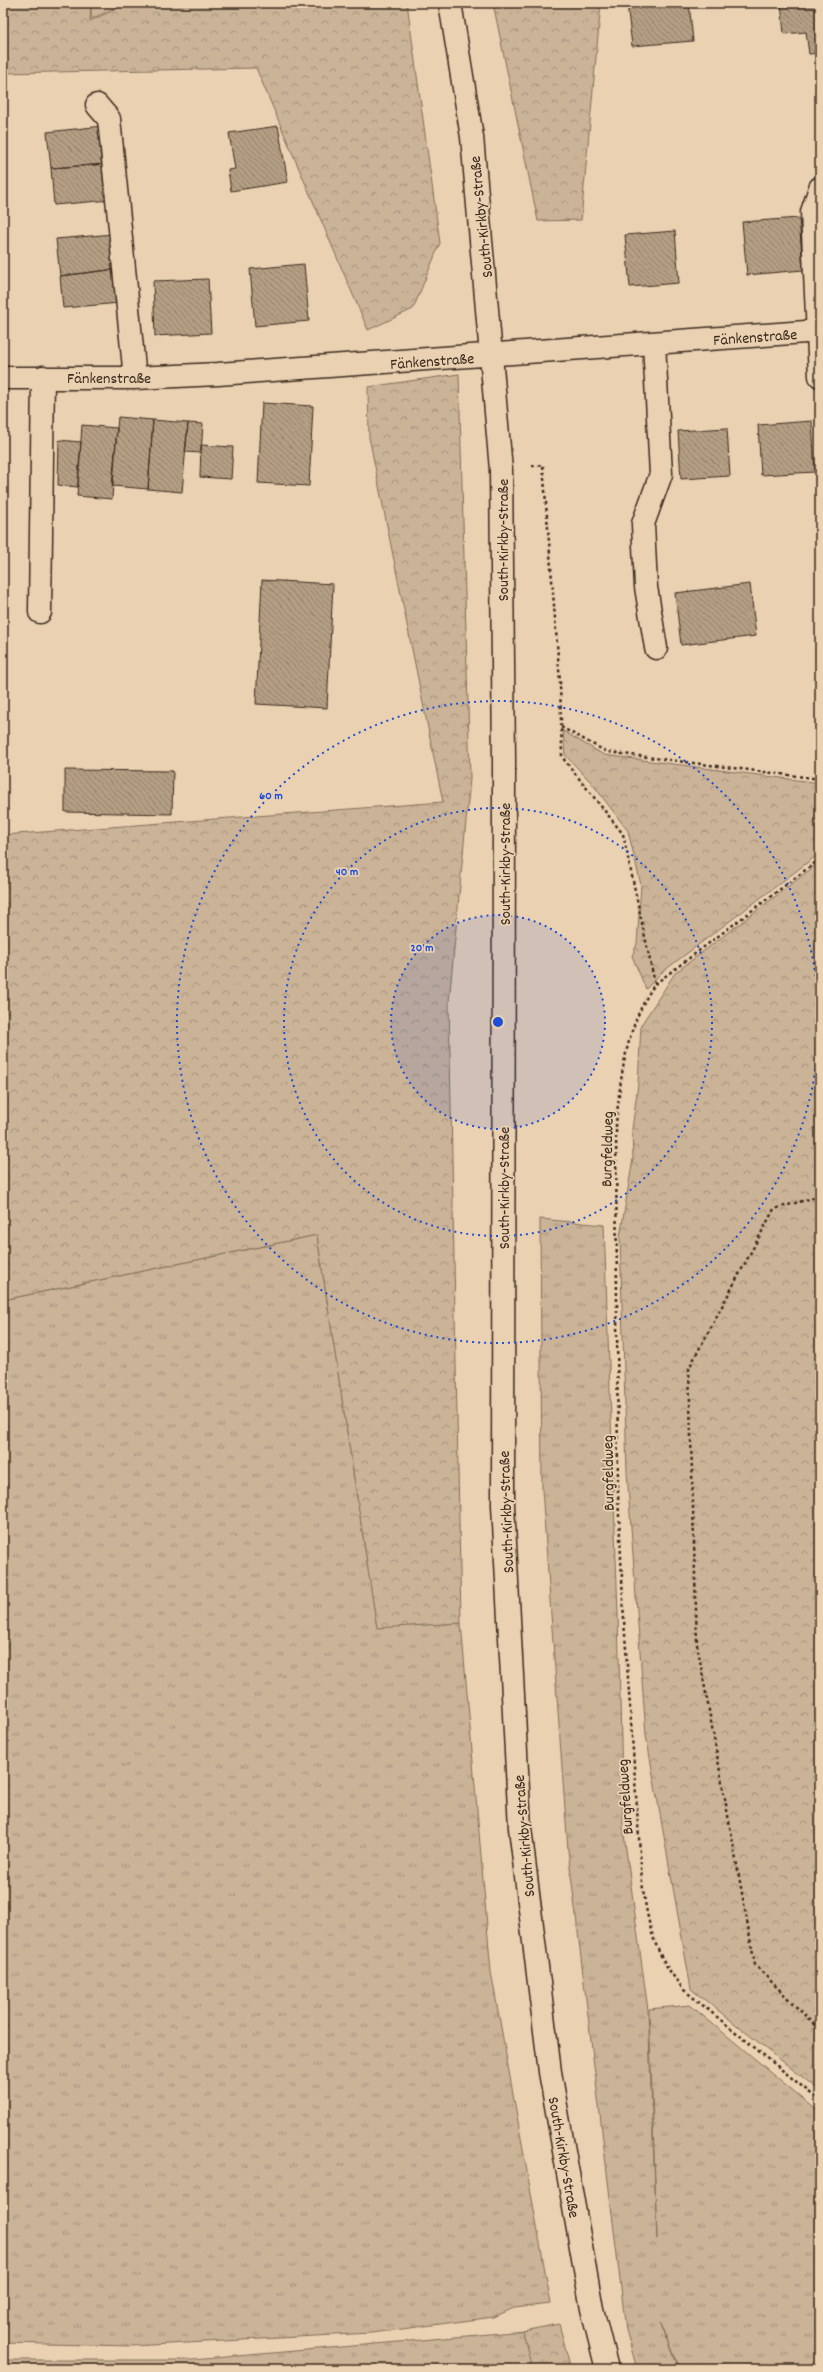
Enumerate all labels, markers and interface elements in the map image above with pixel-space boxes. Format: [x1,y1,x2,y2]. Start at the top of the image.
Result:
street label: South-Kirkby-Straße [465,155,500,279]
street label: Fänkenstraße [712,324,798,353]
street label: Fänkenstraße [389,348,475,377]
street label: Fänkenstraße [67,368,151,391]
street label: South-Kirkby-Straße [493,479,516,601]
text: 60 m [259,788,283,805]
street label: South-Kirkby-Straße [495,803,518,925]
text: 40 m [336,864,358,881]
text: 20 m [411,940,433,957]
centre of rings [491,1015,505,1029]
street label: Burgfeldweg [596,1111,621,1187]
street label: South-Kirkby-Straße [494,1127,517,1249]
street label: Burgfeldweg [597,1435,622,1511]
street label: South-Kirkby-Straße [494,1450,521,1574]
street label: Burgfeldweg [612,1758,641,1835]
street label: South-Kirkby-Straße [509,1774,542,1898]
street label: South-Kirkby-Straße [541,2095,585,2220]

